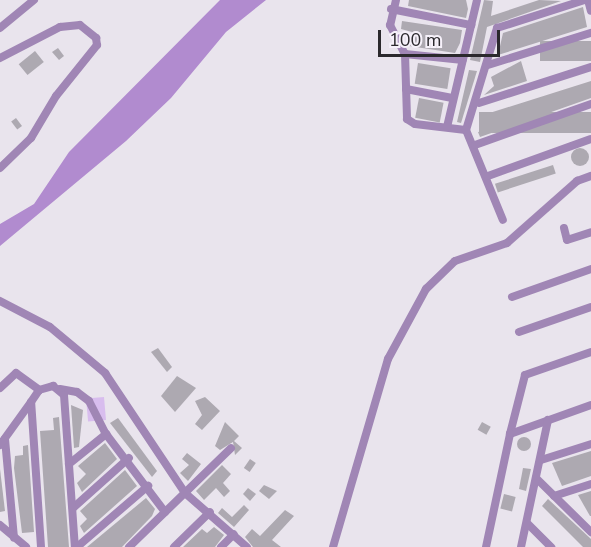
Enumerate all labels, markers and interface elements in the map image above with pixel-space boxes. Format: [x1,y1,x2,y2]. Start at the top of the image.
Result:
scale bar [381,18,502,56]
text: 100 m [389,28,441,52]

